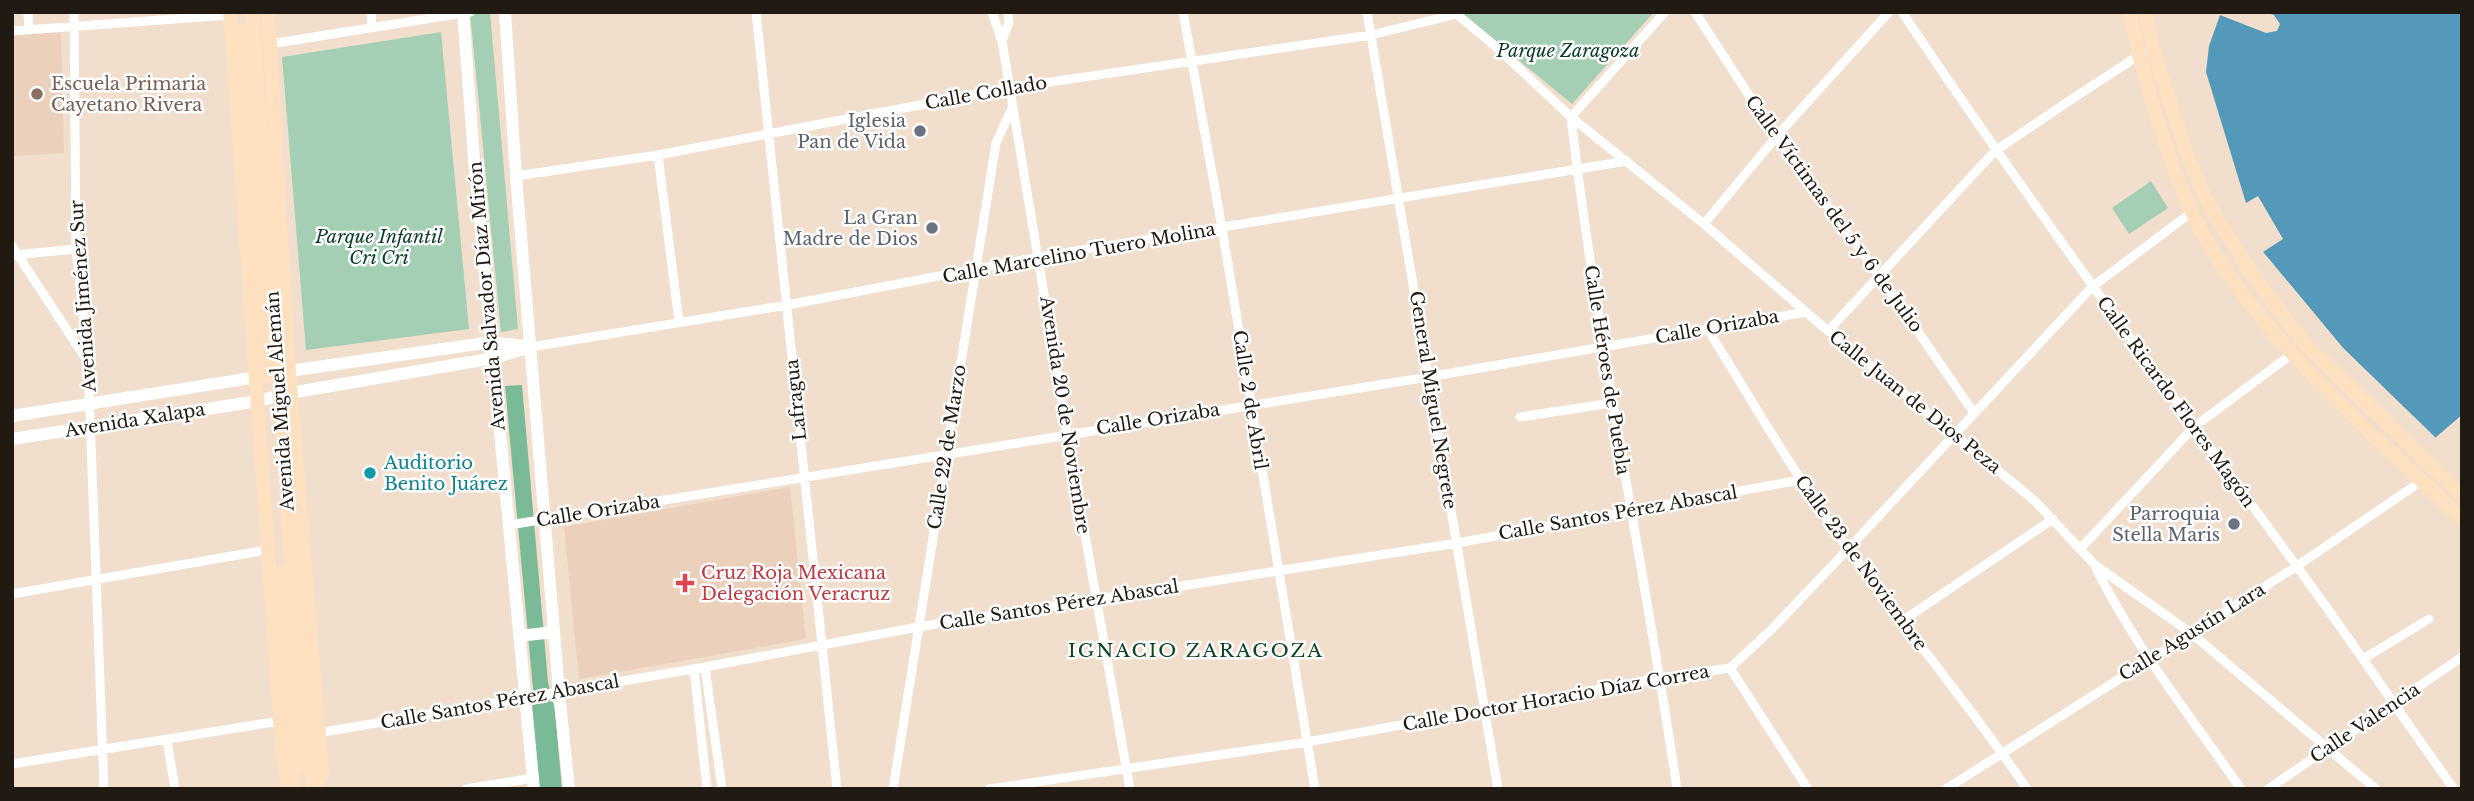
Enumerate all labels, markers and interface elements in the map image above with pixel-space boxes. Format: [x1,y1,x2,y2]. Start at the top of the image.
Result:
park label: Parque Zaragoza [1496,40,1639,62]
street label: Calle Collado [923,71,1049,115]
place label: Escuela Primaria Cayetano Rivera [51,73,206,116]
marker: Escuela Primaria Cayetano Rivera [29,86,45,102]
street label: Calle Víctimas del 5 y 6 de Julio [1741,91,1927,337]
place label: Iglesia Pan de Vida [797,110,906,153]
marker: Iglesia Pan de Vida [912,123,928,139]
street label: Avenida Salvador Díaz Mirón [464,160,510,433]
street label: Avenida Jiménez Sur [65,199,101,394]
place label: La Gran Madre de Dios [783,207,918,250]
street label: Calle Marcelino Tuero Molina [941,218,1217,288]
marker: La Gran Madre de Dios [924,220,940,236]
park label: Parque Infantil Cri Cri [314,226,443,269]
street label: Calle Héroes de Puebla [1580,264,1634,476]
street label: General Miguel Negrete [1405,289,1461,511]
street label: Avenida Miguel Alemán [261,290,299,513]
street label: Calle Ricardo Flores Magón [2092,292,2260,512]
street label: Avenida 20 de Noviembre [1035,294,1095,535]
street label: Calle Orizaba [1653,305,1781,349]
street label: Calle Juan de Dios Peza [1825,326,2005,478]
street label: Calle 2 de Abril [1228,329,1272,471]
street label: Lafragua [781,358,811,442]
street label: Calle 22 de Marzo [923,363,971,531]
street label: Avenida Xalapa [62,398,207,442]
street label: Calle Orizaba [1095,398,1222,440]
place label: Auditorio Benito Juárez [383,452,508,495]
marker: Auditorio Benito Juárez [362,465,378,481]
street label: Calle 23 de Noviembre [1790,471,1932,655]
street label: Calle Santos Pérez Abascal [1497,481,1739,545]
street label: Calle Orizaba [535,490,662,532]
place label: Parroquia Stella Maris [2112,503,2220,546]
marker: Parroquia Stella Maris [2226,516,2242,532]
place label: Cruz Roja Mexicana Delegación Veracruz [701,562,890,605]
marker: Cruz Roja Mexicana Delegación Veracruz [675,573,695,593]
street label: Calle Santos Pérez Abascal [938,575,1180,635]
street label: Calle Agustín Lara [2115,578,2269,686]
district label: IGNACIO ZARAGOZA [1068,639,1324,662]
street label: Calle Doctor Horacio Díaz Correa [1401,660,1711,736]
street label: Calle Santos Pérez Abascal [379,670,621,734]
street label: Calle Valencia [2306,678,2424,768]

